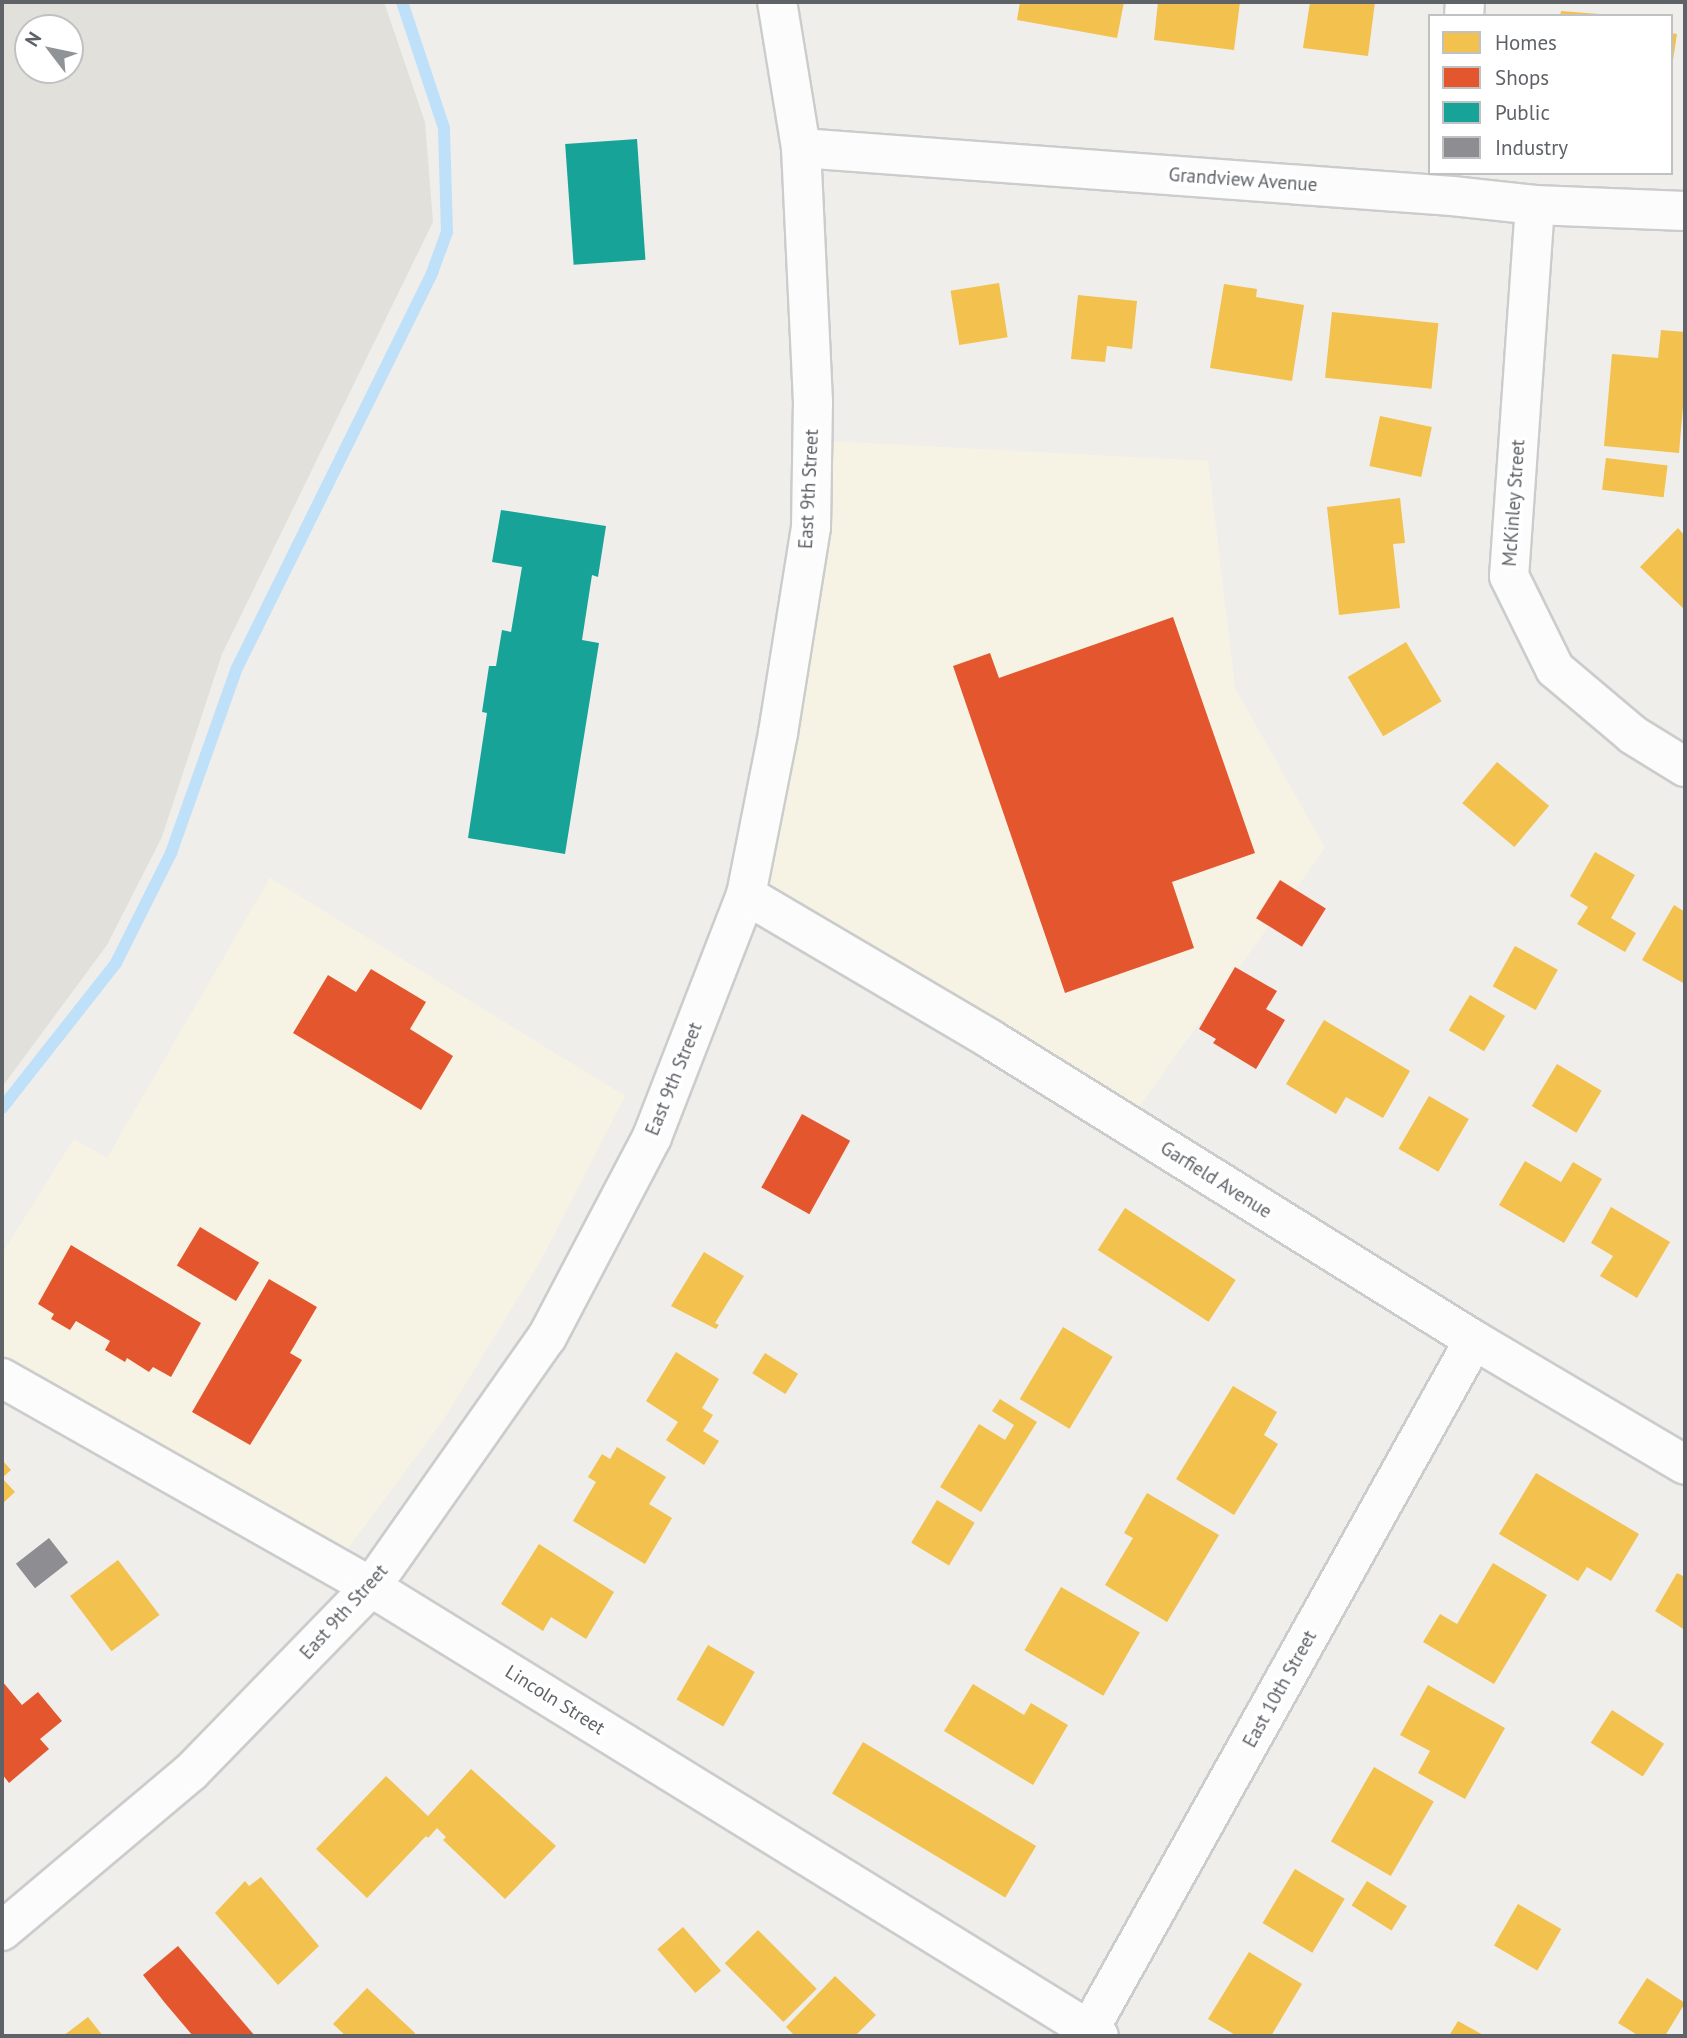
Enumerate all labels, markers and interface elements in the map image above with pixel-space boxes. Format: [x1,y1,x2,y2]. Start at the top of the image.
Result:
north arrow [14,14,84,84]
legend [1428,14,1673,175]
text: N [19,27,46,51]
text: Homes [1495,29,1557,56]
text: Shops [1495,64,1549,91]
text: Public [1495,99,1550,126]
text: Industry [1495,134,1568,161]
street label: Grandview Avenue [1167,163,1319,197]
street label: East 9th Street [794,429,824,549]
street label: McKinley Street [1498,438,1530,568]
street label: East 9th Street [641,1019,707,1139]
street label: Garfield Avenue [1156,1137,1276,1223]
street label: East 9th Street [295,1560,393,1664]
street label: East 10th Street [1238,1627,1322,1751]
street label: Lincoln Street [501,1660,609,1740]

